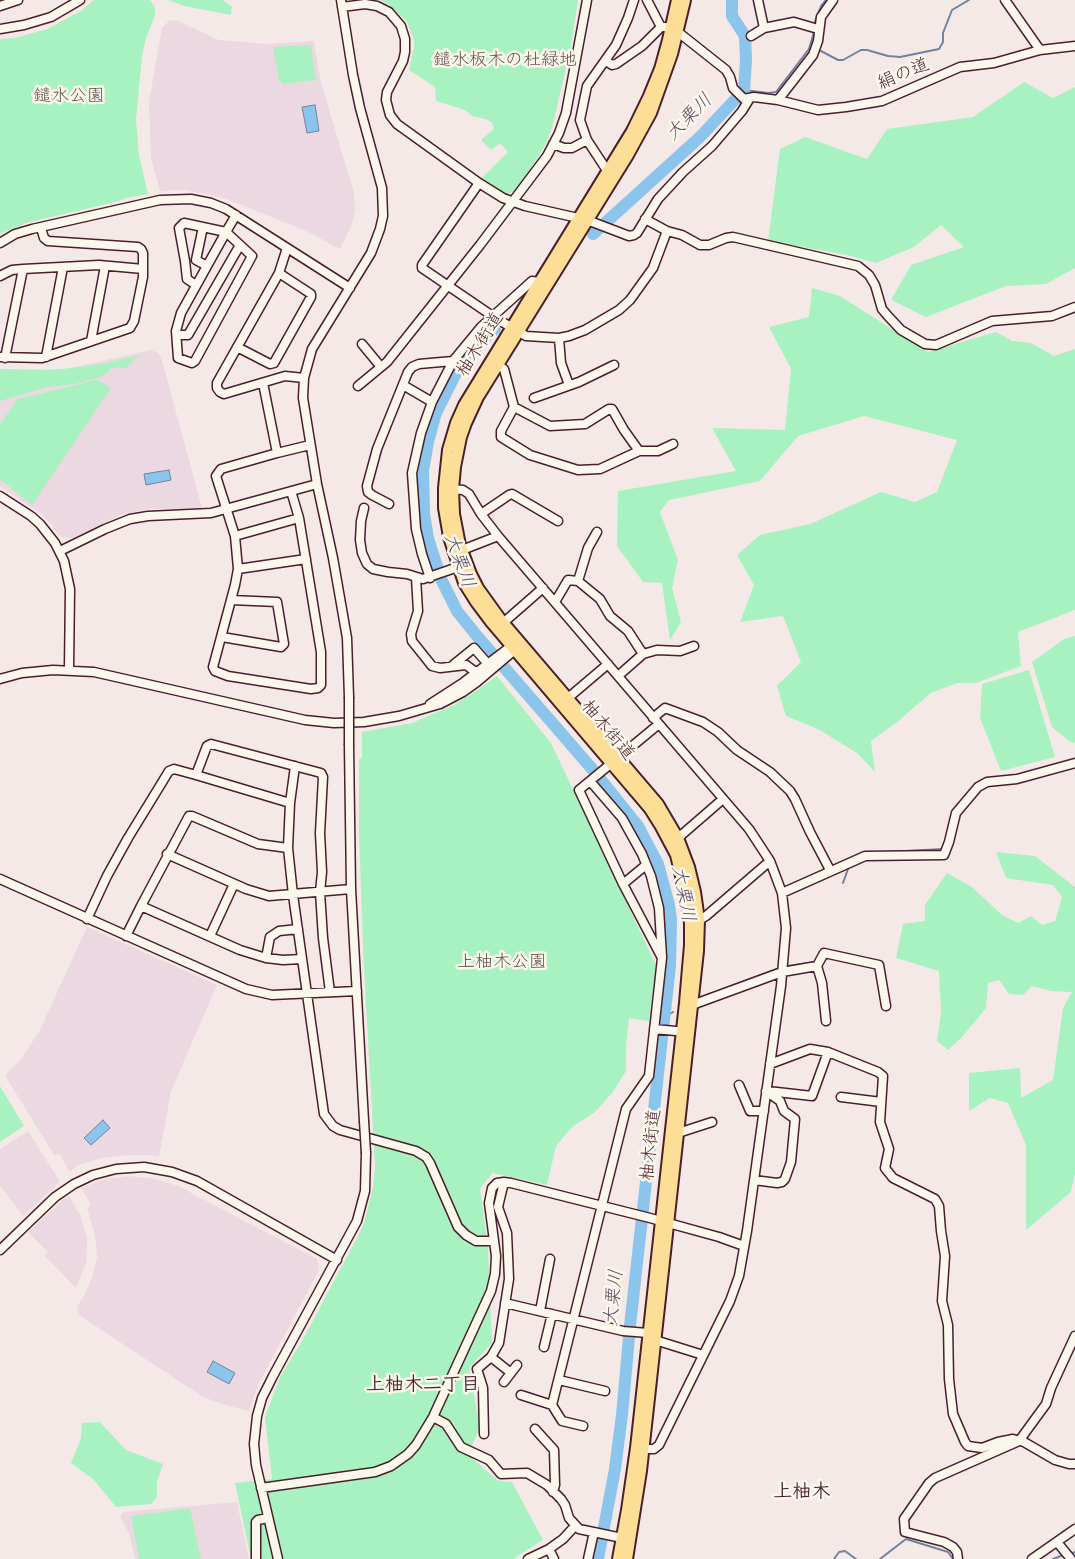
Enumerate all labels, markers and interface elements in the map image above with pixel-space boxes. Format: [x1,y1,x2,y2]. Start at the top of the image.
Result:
park label: 鑓水板木の杜緑地 [433,50,577,72]
street label: 絹の道 [875,55,933,95]
park label: 鑓水公園 [33,86,105,108]
water label: 大栗川 [662,90,718,146]
street label: 柚木街道 [453,309,509,381]
water label: 大栗川 [438,530,478,592]
street label: 柚木街道 [576,696,638,766]
water label: 大栗川 [665,864,699,924]
park label: 上柚木公園 [457,952,547,974]
street label: 柚木街道 [637,1108,667,1182]
water label: 大栗川 [601,1268,629,1328]
district label: 上柚木二丁目 [366,1375,480,1397]
district label: 上柚木 [774,1482,830,1504]

